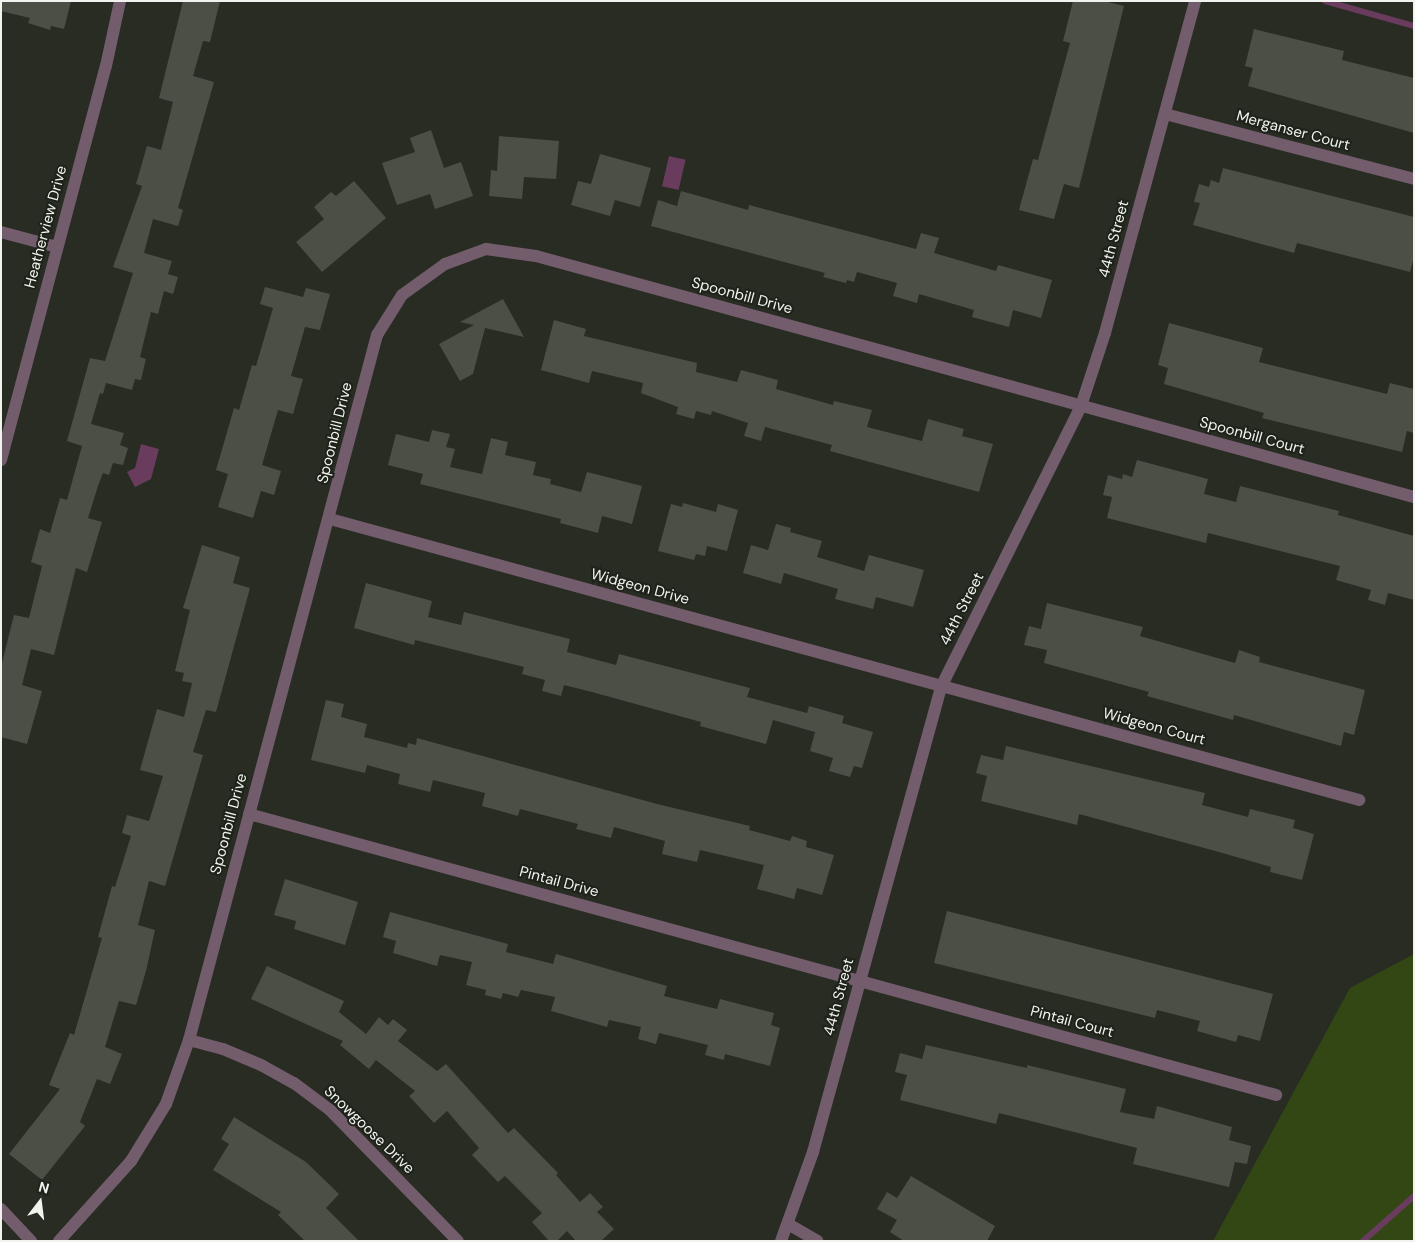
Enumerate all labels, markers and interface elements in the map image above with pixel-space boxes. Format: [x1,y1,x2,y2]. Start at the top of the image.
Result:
street label: Merganser Court [1234,107,1352,155]
street label: Heatherview Drive [21,164,71,290]
street label: 44th Street [1095,198,1133,280]
street label: Spoonbill Drive [690,274,794,318]
street label: Spoonbill Drive [314,381,356,485]
street label: Spoonbill Court [1198,413,1306,459]
street label: Widgeon Drive [589,565,691,609]
street label: 44th Street [936,570,988,648]
street label: Widgeon Court [1101,705,1207,749]
street label: Spoonbill Drive [207,772,251,876]
street label: Pintail Drive [517,863,601,901]
street label: 44th Street [820,956,858,1038]
street label: Pintail Court [1028,1002,1116,1042]
street label: Snowgoose Drive [320,1082,418,1178]
north arrow [15,1177,65,1227]
text: N [37,1177,51,1198]

